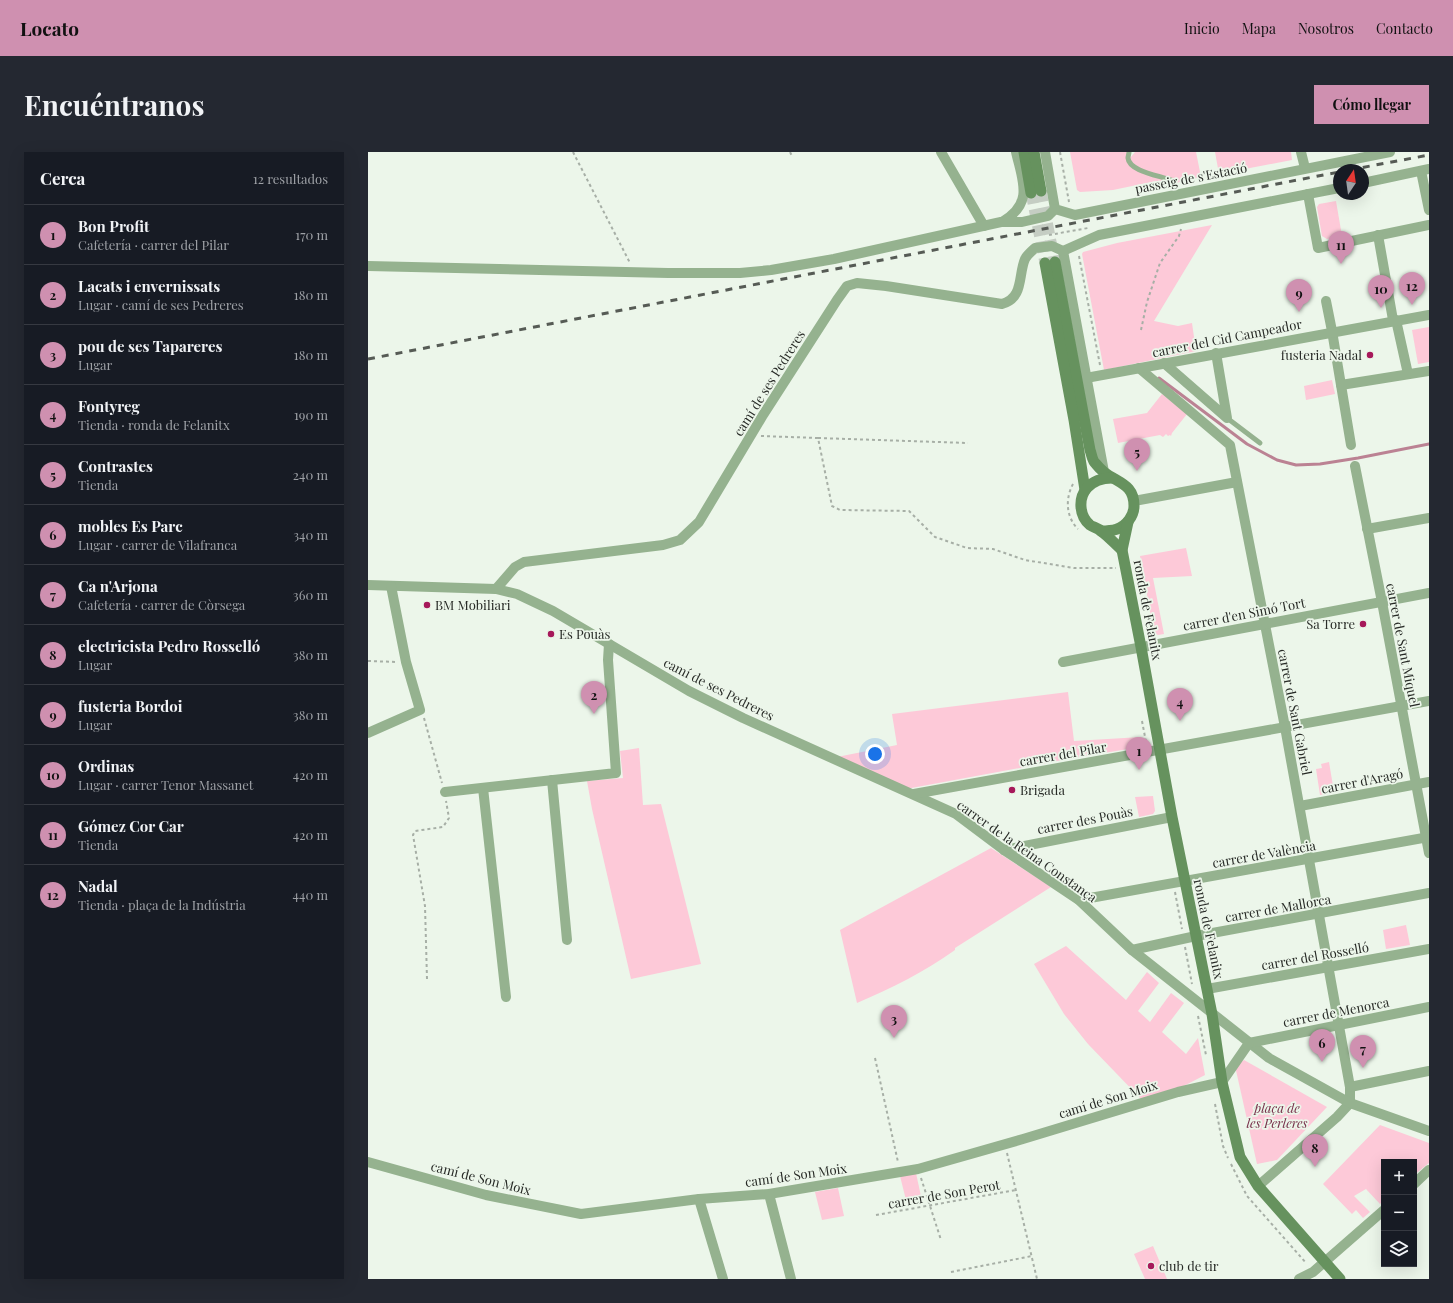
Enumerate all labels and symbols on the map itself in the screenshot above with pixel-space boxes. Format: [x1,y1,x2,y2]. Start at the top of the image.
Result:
street label: passeig de s'Estació [1133,158,1248,197]
north arrow [1333,164,1369,200]
pin: 11 [1328,231,1354,264]
pin: 12 [1399,272,1425,305]
pin: 10 [1368,275,1394,308]
pin: 9 [1286,279,1312,312]
street label: carrer del Cid Campeador [1151,315,1303,360]
street label: camí de ses Pedreres [729,326,808,439]
place label: fusteria Nadal [1281,346,1362,363]
marker: fusteria Nadal [1365,350,1375,360]
pin: 5 [1124,438,1150,471]
street label: ronda de Felanitx [1130,558,1167,662]
street label: carrer de Sant Miquel [1383,581,1424,709]
street label: carrer d'en Simó Tort [1181,593,1307,634]
place label: BM Mobiliari [435,596,511,613]
marker: BM Mobiliari [422,600,432,610]
place label: Sa Torre [1306,615,1355,632]
marker: Sa Torre [1358,619,1368,629]
place label: Es Pouàs [559,625,611,642]
marker: Es Pouàs [546,629,556,639]
street label: carrer de Sant Gabriel [1275,647,1316,777]
street label: camí de ses Pedreres [661,653,778,724]
pin: 2 [581,681,607,714]
pin: 4 [1167,688,1193,721]
street label: carrer del Pilar [1018,737,1108,770]
pin: 1 [1126,737,1152,770]
your location [865,744,885,764]
street label: carrer d'Aragó [1320,764,1404,797]
place label: Brigada [1020,781,1065,798]
marker: Brigada [1007,785,1017,795]
street label: carrer de la Reina Constança [954,796,1101,906]
street label: carrer des Pouàs [1036,802,1134,837]
street label: carrer de València [1211,836,1317,871]
street label: ronda de Felanitx [1191,877,1228,981]
street label: carrer de Mallorca [1224,890,1333,925]
street label: carrer del Rosselló [1260,938,1370,973]
street label: carrer de Menorca [1281,993,1391,1030]
pin: 3 [881,1005,907,1038]
pin: 6 [1309,1029,1335,1062]
pin: 7 [1350,1035,1376,1068]
street label: camí de Son Moix [1056,1075,1160,1122]
park label: plaça de les Perleres [1246,1099,1308,1131]
pin: 8 [1302,1134,1328,1167]
street label: camí de Son Moix [429,1157,533,1198]
street label: camí de Son Moix [744,1159,848,1190]
street label: carrer de Son Perot [887,1175,1002,1212]
place label: club de tir [1159,1257,1219,1274]
marker: club de tir [1146,1261,1156,1271]

